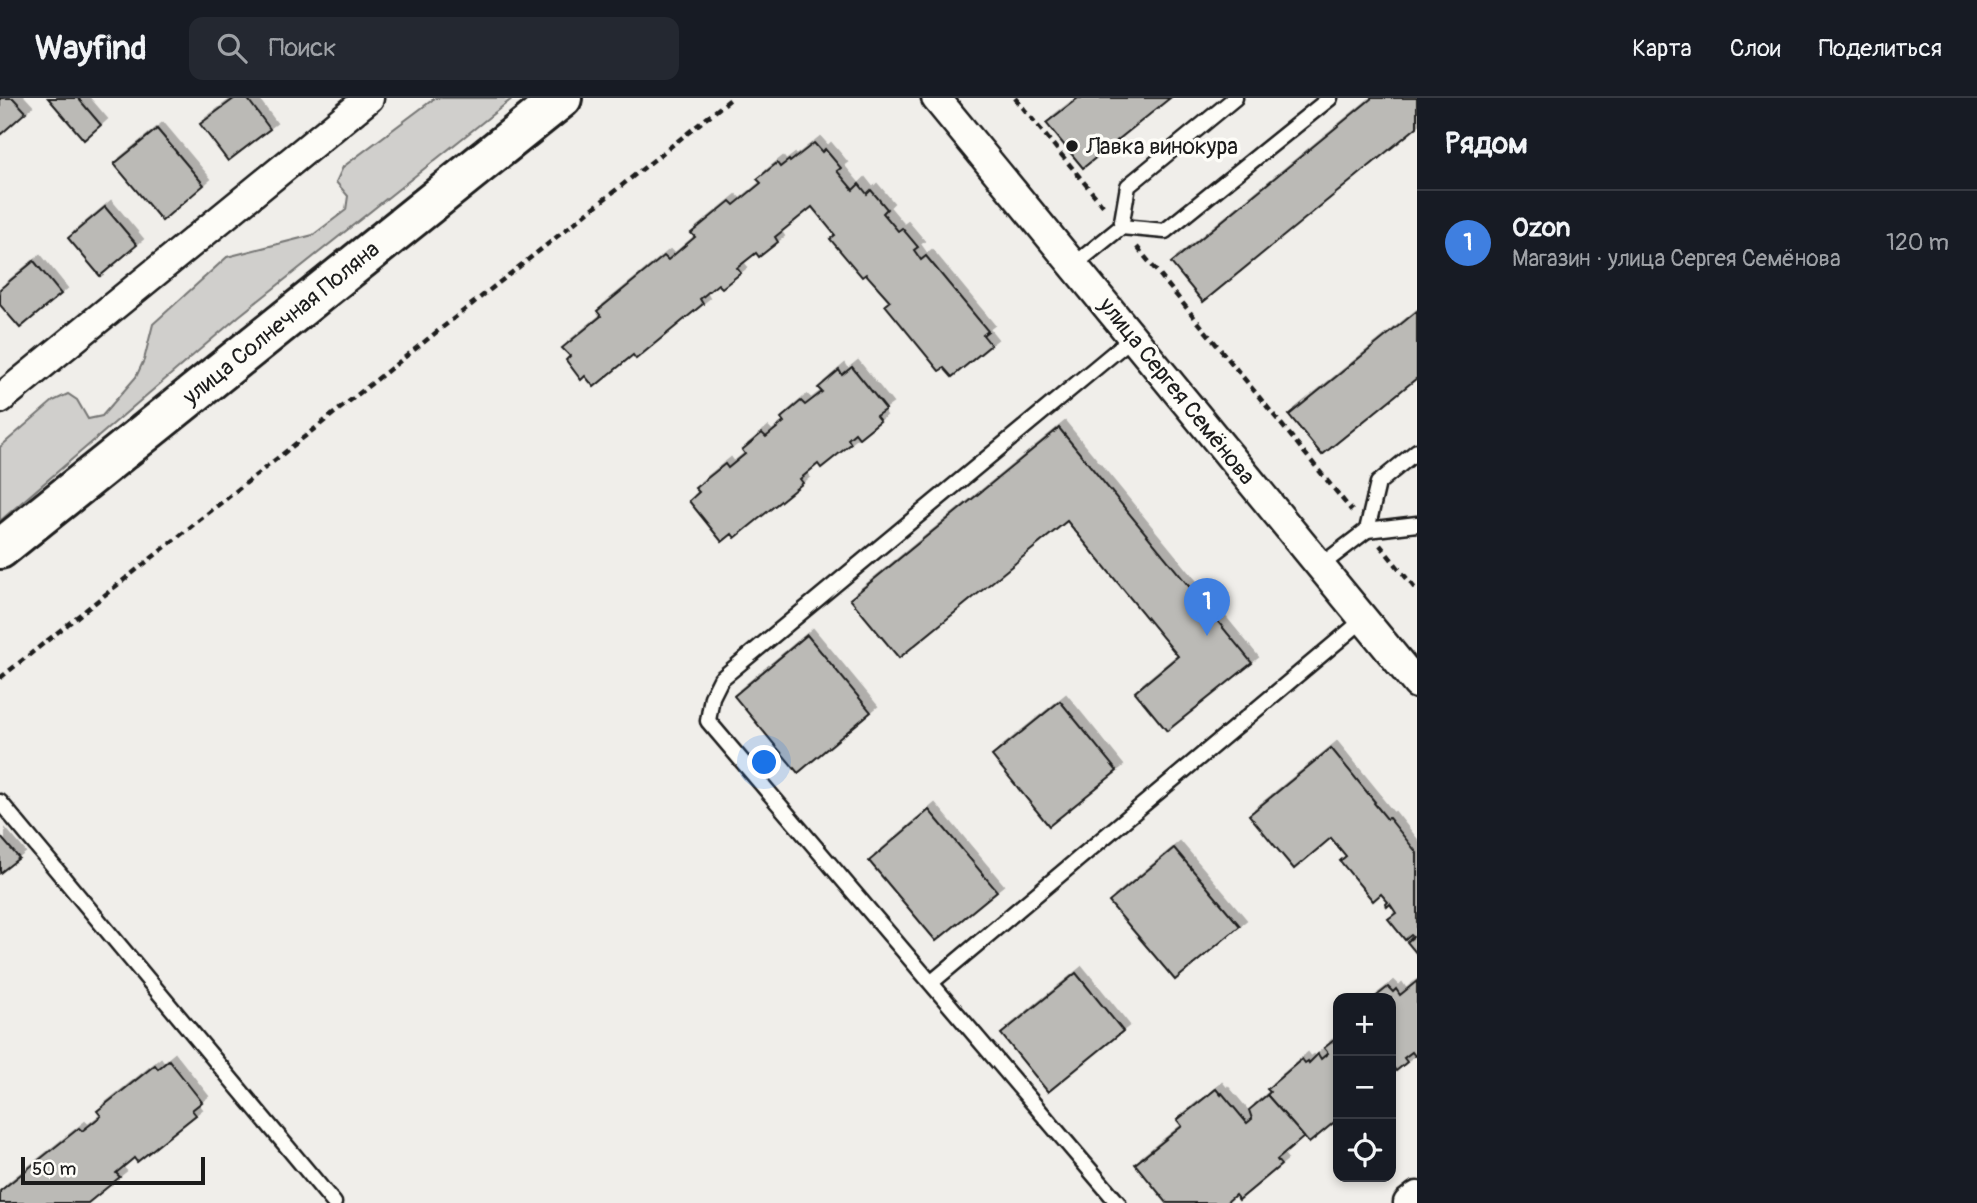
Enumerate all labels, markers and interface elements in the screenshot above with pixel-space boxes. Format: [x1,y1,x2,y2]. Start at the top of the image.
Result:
search box [189,17,679,80]
text: Wayfind [35,28,147,69]
icon: search [213,29,251,67]
text: Поиск [269,32,337,64]
text: Карта [1632,34,1692,63]
text: Слои [1730,34,1781,63]
text: Поделиться [1819,34,1942,63]
text: Рядом [1445,125,1528,162]
place label: Лавка винокура [1085,132,1238,161]
marker: Лавка винокура [1064,138,1080,154]
text: Ozon [1512,212,1570,244]
text: 1 [1464,228,1473,257]
text: 120 m [1886,228,1949,257]
street label: улица Солнечная Поляна [176,235,385,412]
text: Магазин · улица Сергея Семёнова [1512,244,1841,273]
street label: улица Сергея Семёнова [1092,291,1261,490]
pin: 1 [1184,578,1230,636]
your location [747,745,781,779]
map controls [1333,993,1396,1182]
button: + [1333,993,1396,1056]
button: − [1333,1056,1396,1119]
button: locate [1333,1119,1396,1182]
scale bar [21,1154,205,1186]
text: 50 m [32,1157,76,1181]

